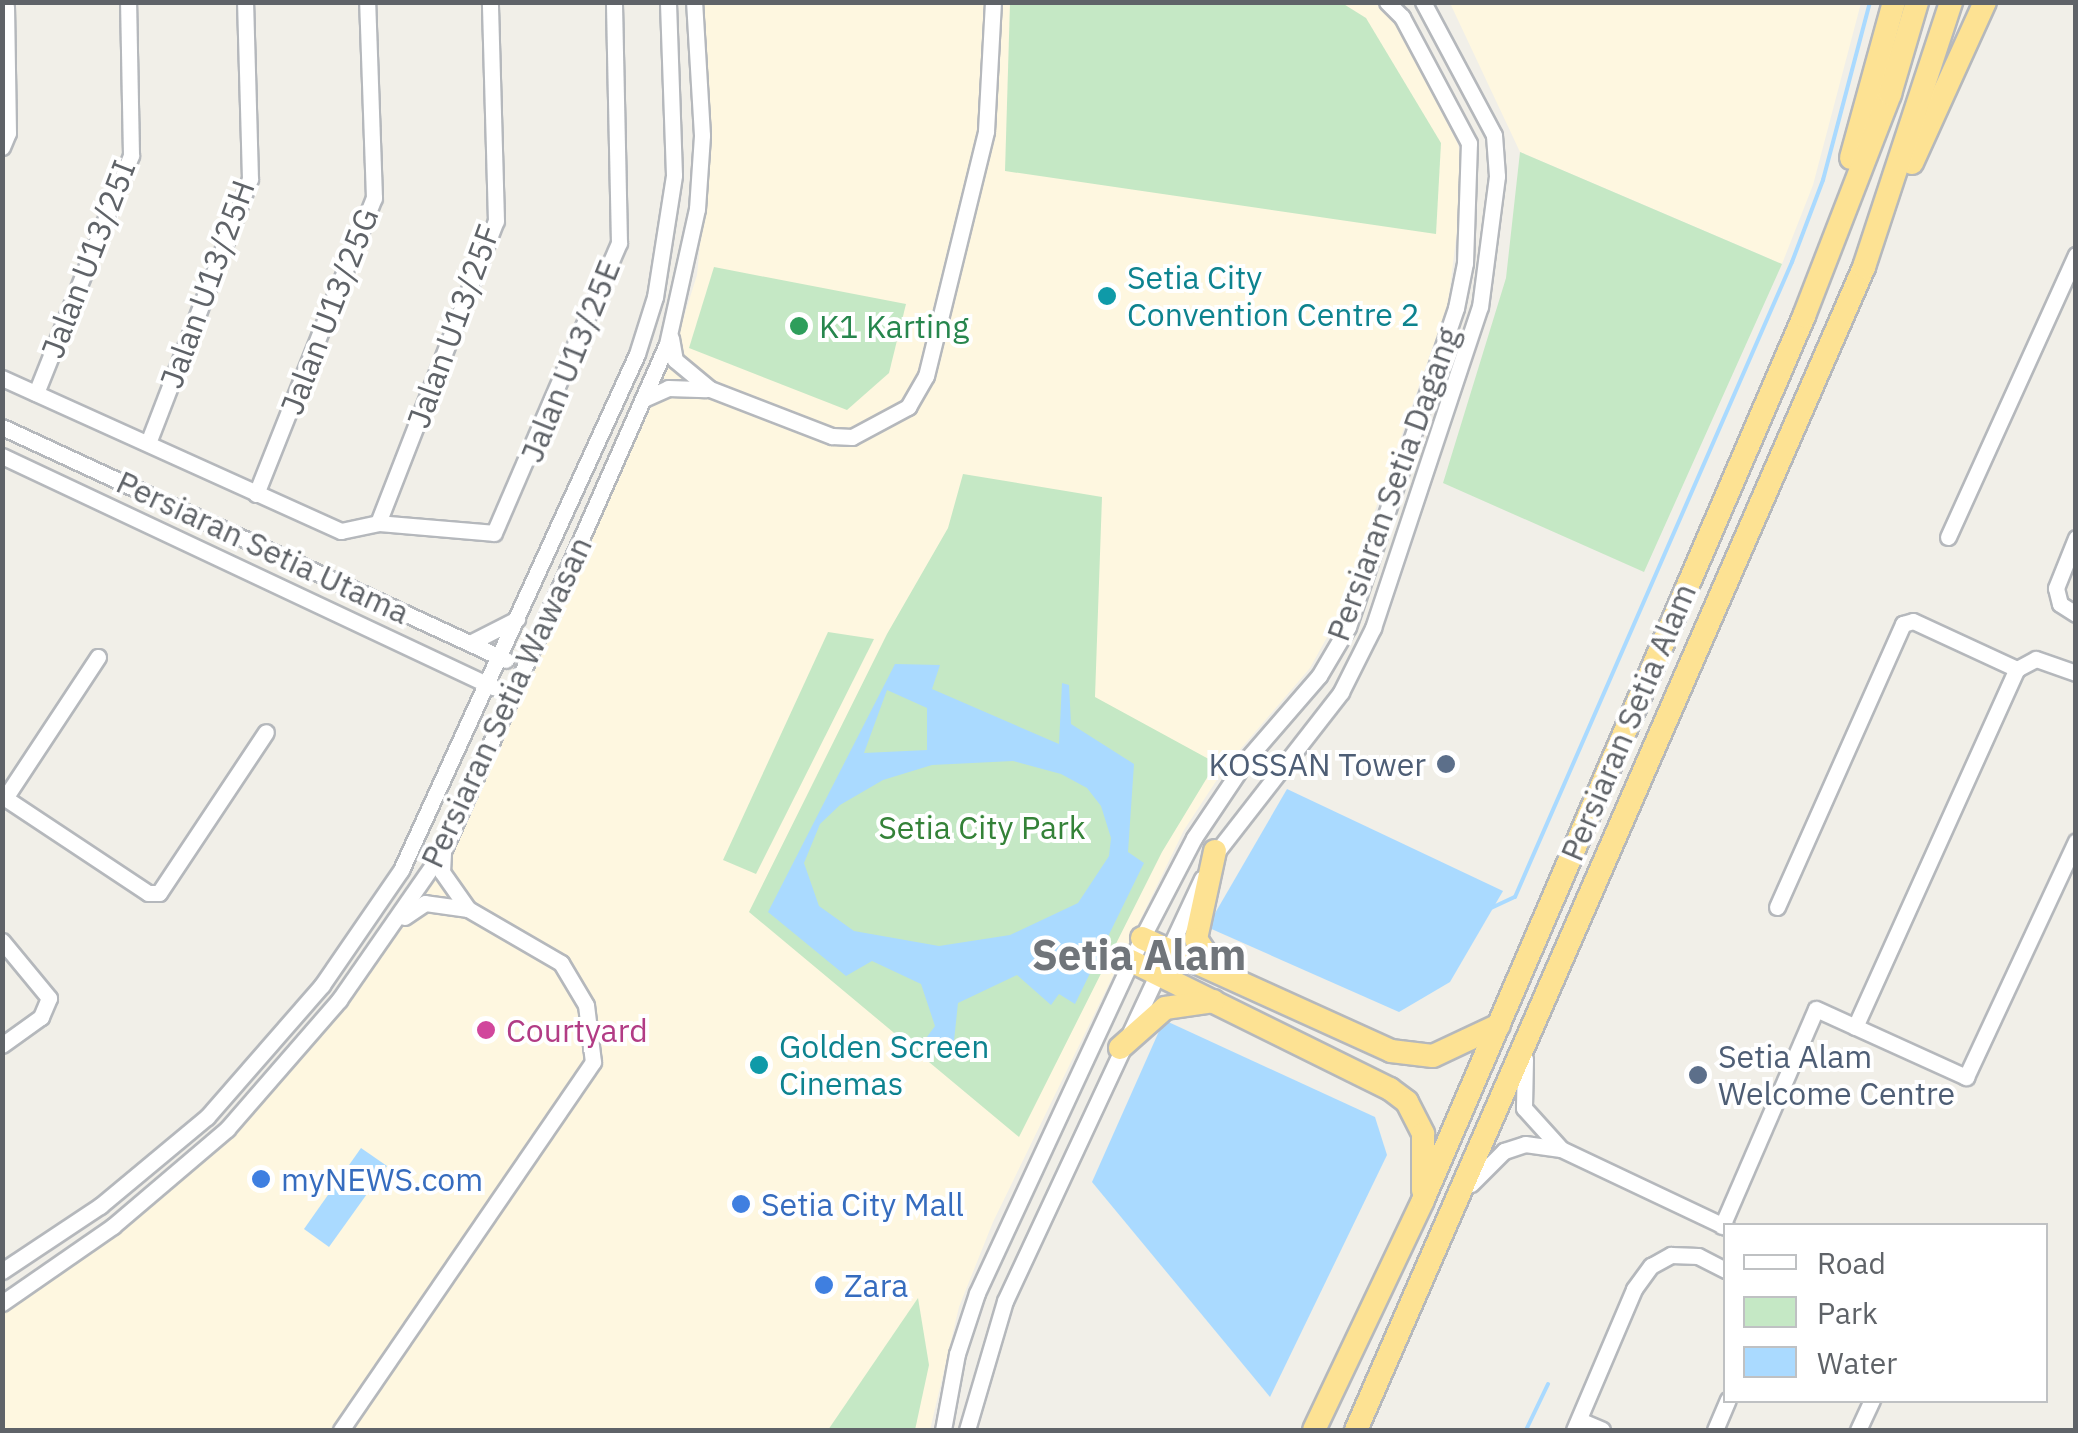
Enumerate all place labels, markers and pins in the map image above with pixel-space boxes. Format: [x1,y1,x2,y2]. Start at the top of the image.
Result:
place label: Setia City Convention Centre 2 [1127,259,1420,334]
marker: Setia City Convention Centre 2 [1096,285,1118,307]
place label: K1 Karting [819,307,969,345]
marker: K1 Karting [788,315,810,337]
place label: KOSSAN Tower [1209,745,1426,783]
marker: KOSSAN Tower [1435,753,1457,775]
place label: Courtyard [506,1011,648,1049]
marker: Courtyard [475,1019,497,1041]
place label: Golden Screen Cinemas [779,1028,989,1103]
place label: Setia Alam Welcome Centre [1718,1038,1955,1113]
marker: Golden Screen Cinemas [748,1054,770,1076]
marker: Setia Alam Welcome Centre [1687,1064,1709,1086]
place label: myNEWS.com [281,1160,483,1198]
marker: myNEWS.com [250,1168,272,1190]
place label: Setia City Mall [761,1185,964,1223]
marker: Setia City Mall [730,1193,752,1215]
place label: Zara [844,1266,908,1304]
marker: Zara [813,1274,835,1296]

